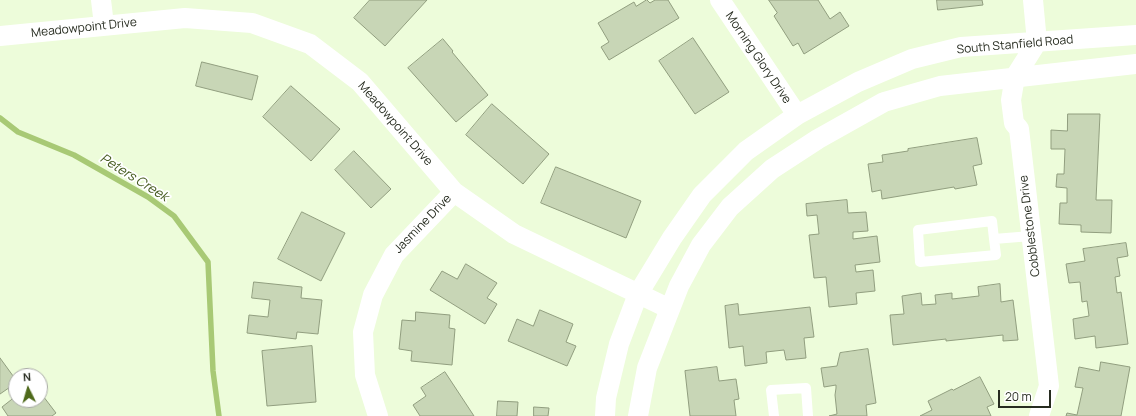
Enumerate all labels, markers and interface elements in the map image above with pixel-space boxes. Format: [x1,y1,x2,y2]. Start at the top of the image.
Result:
street label: Morning Glory Drive [722,9,794,107]
street label: Meadowpoint Drive [30,15,138,41]
street label: South Stanfield Road [956,33,1074,57]
street label: Meadowpoint Drive [355,79,435,169]
water label: Peters Creek [97,151,171,205]
street label: Cobblestone Drive [1017,174,1043,278]
street label: Jasmine Drive [391,192,455,256]
north arrow [8,368,48,408]
text: N [22,369,32,384]
scale bar [1000,382,1053,408]
text: 20 m [1005,388,1032,405]

